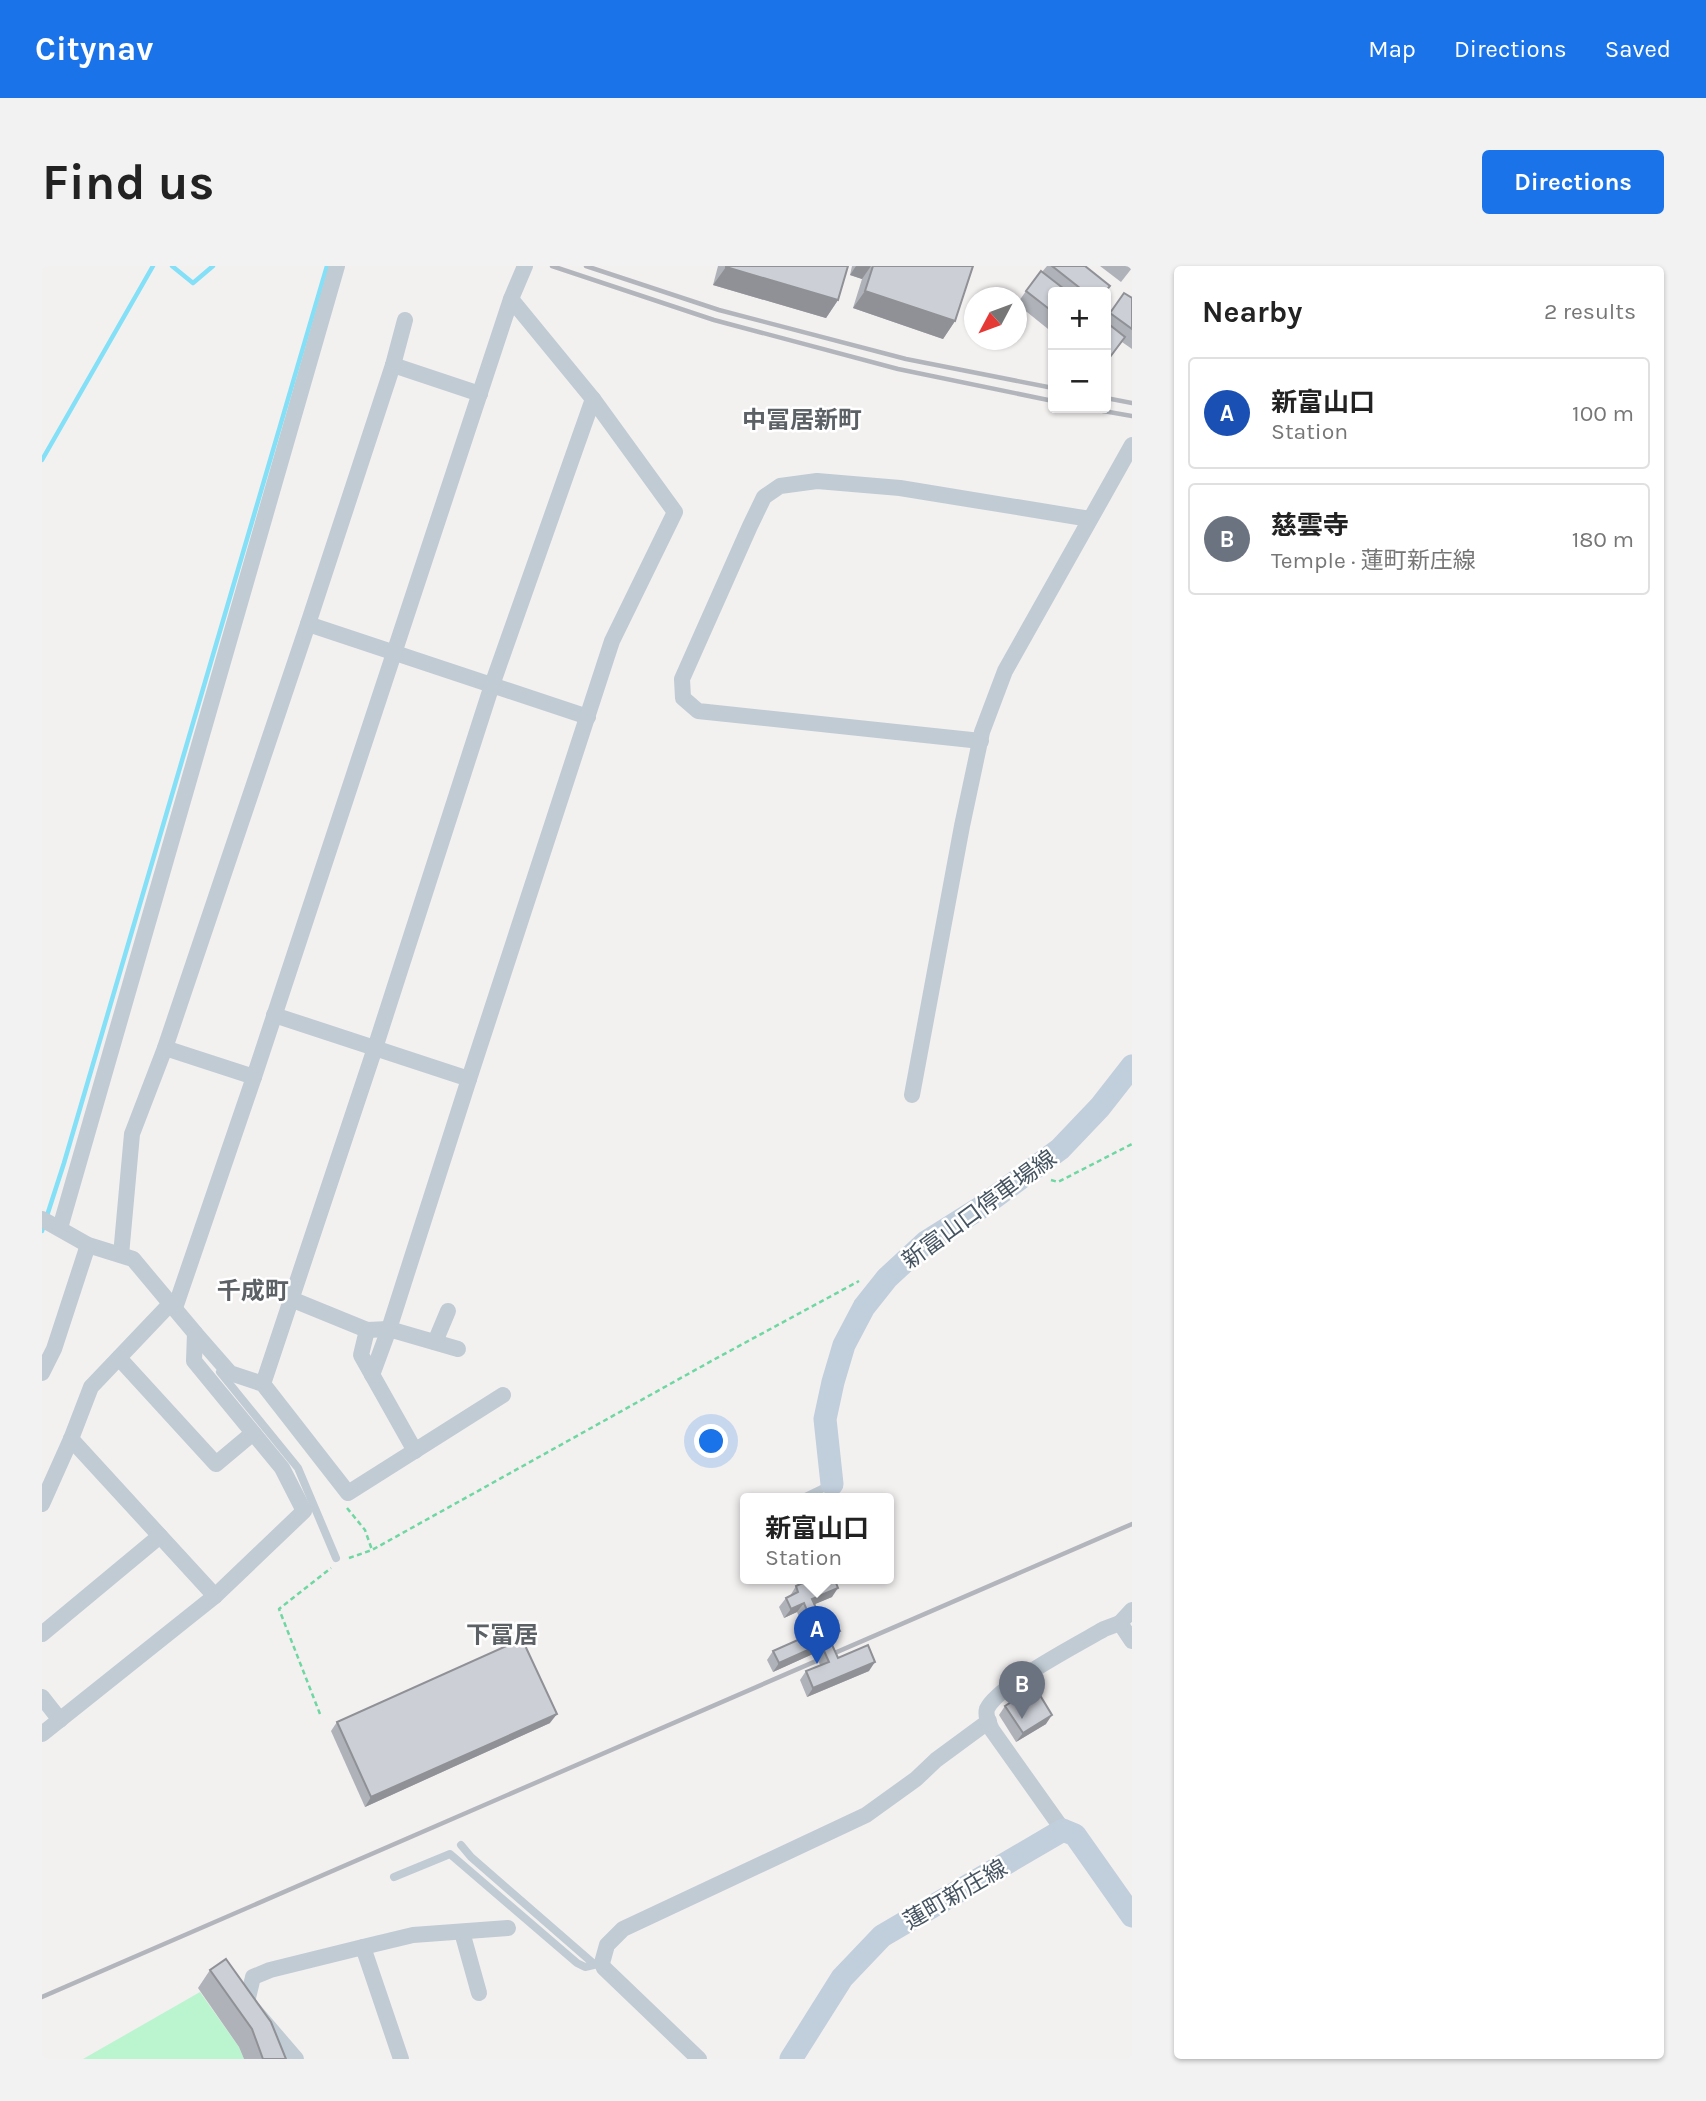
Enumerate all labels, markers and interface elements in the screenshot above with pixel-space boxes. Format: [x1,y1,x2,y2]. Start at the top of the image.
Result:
text: Citynav [35,30,153,68]
text: Map [1368,35,1416,63]
text: Directions [1454,35,1567,63]
text: Saved [1605,35,1671,63]
button: Directions [1482,150,1664,214]
text: Find us [42,154,214,211]
north arrow [964,287,1027,350]
map controls [1048,287,1111,413]
button: + [1048,287,1111,350]
text: Nearby [1202,294,1302,330]
text: 2 results [1544,298,1636,325]
button: − [1048,350,1111,413]
text: 新富山口 [1271,387,1375,418]
text: A [1220,400,1234,427]
text: 100 m [1572,400,1634,427]
district label: 中冨居新町 [742,406,862,434]
text: Station [1271,418,1348,445]
text: 慈雲寺 [1271,510,1349,541]
text: B [1220,526,1234,553]
text: 180 m [1572,526,1634,553]
text: Temple · 蓮町新庄線 [1271,547,1476,574]
street label: 新富山口停車場線 [897,1144,1062,1274]
district label: 千成町 [217,1277,289,1305]
your location [694,1424,728,1458]
popup [740,1493,894,1584]
text: 新富山口 [765,1513,869,1544]
text: Station [765,1544,842,1571]
pin: A [794,1606,840,1664]
district label: 下冨居 [466,1621,538,1649]
pin: B [999,1661,1045,1719]
street label: 蓮町新庄線 [899,1854,1012,1935]

